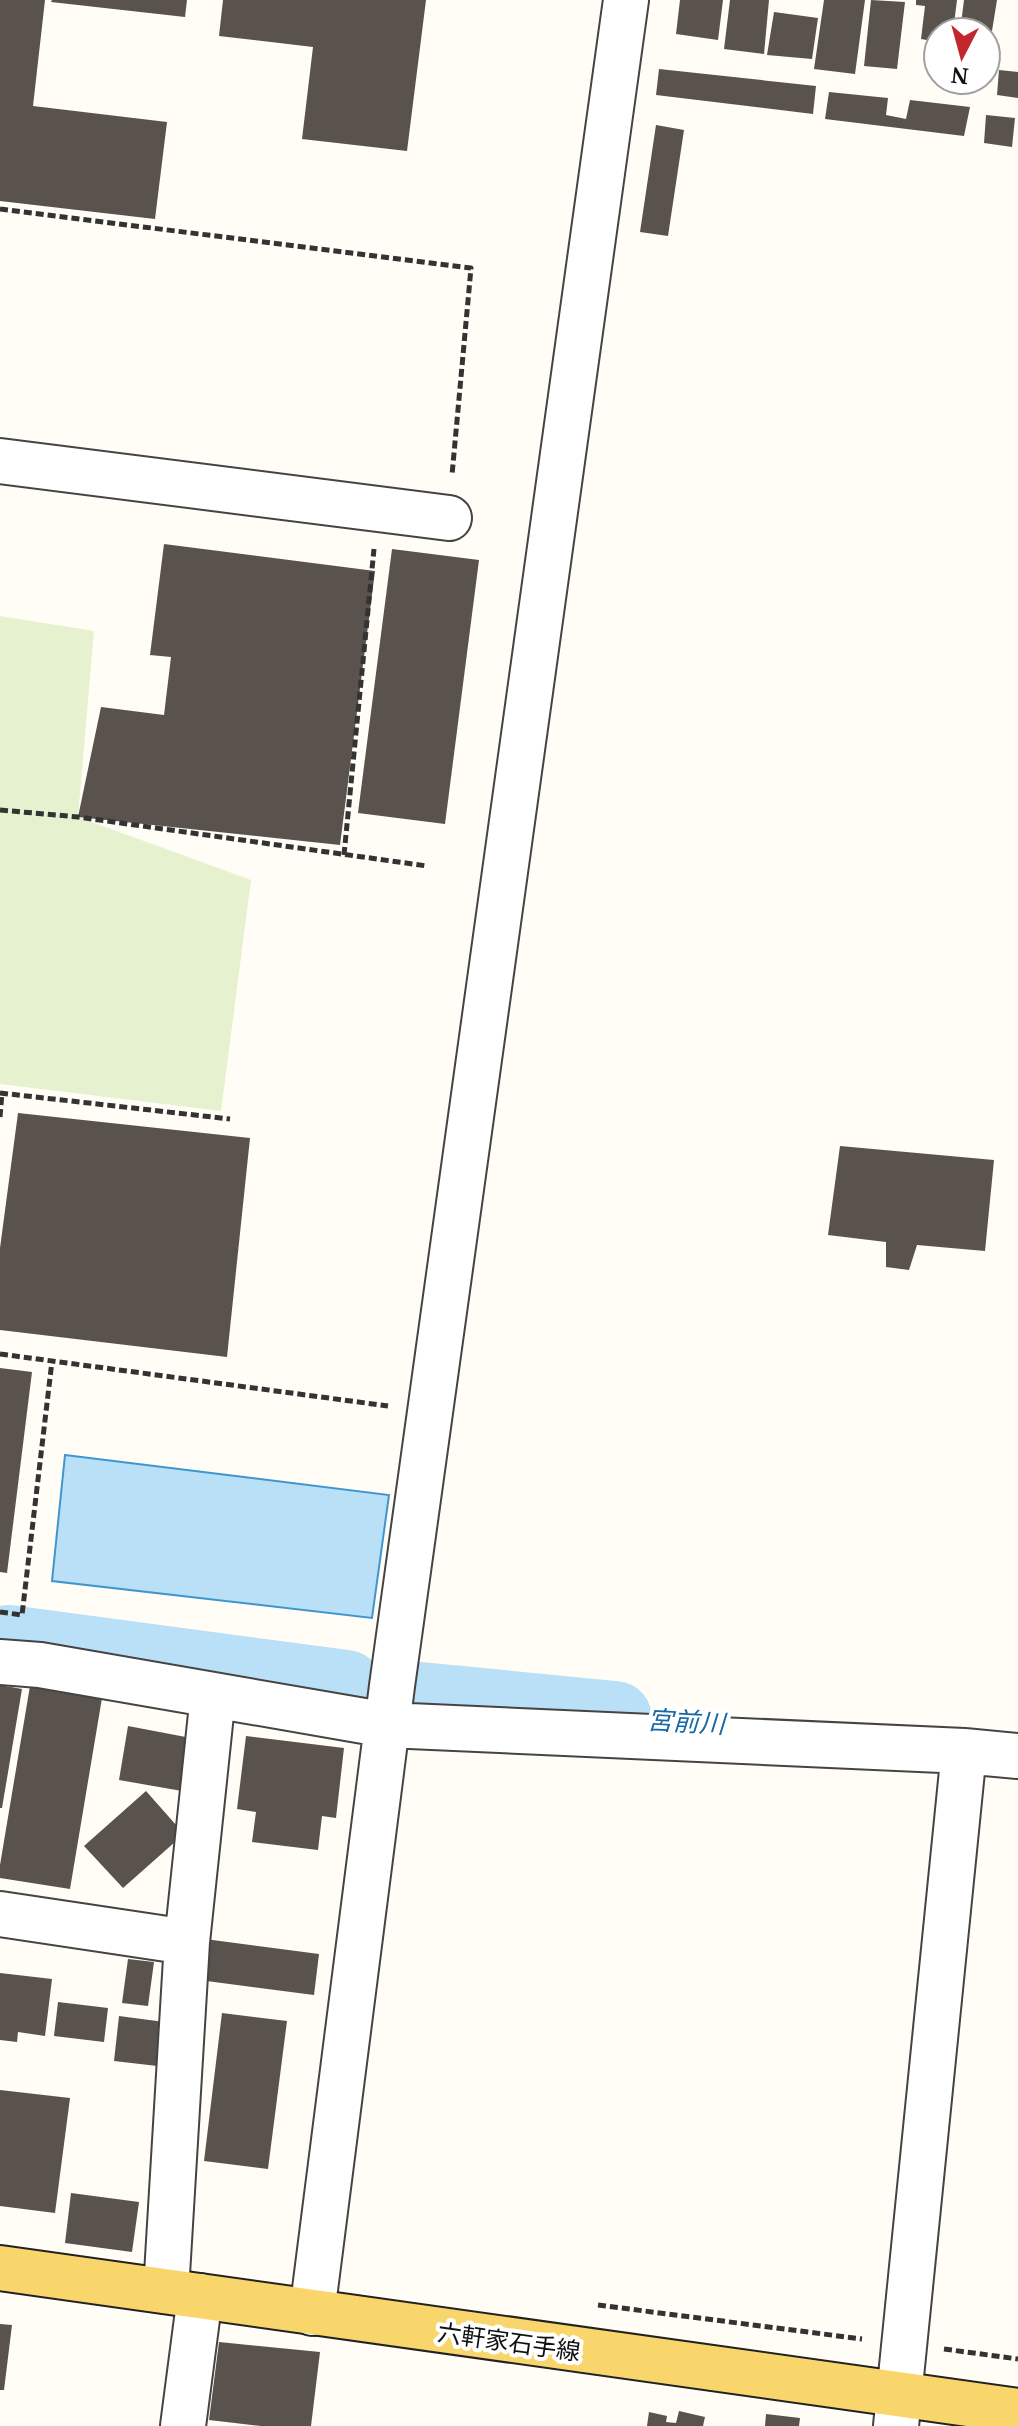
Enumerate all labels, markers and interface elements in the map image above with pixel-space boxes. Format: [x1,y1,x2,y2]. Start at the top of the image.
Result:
north arrow [922,16,1002,96]
text: N [950,61,970,93]
water label: 宮前川 [646,1701,729,1741]
street label: 六軒家石手線 [435,2315,583,2367]

